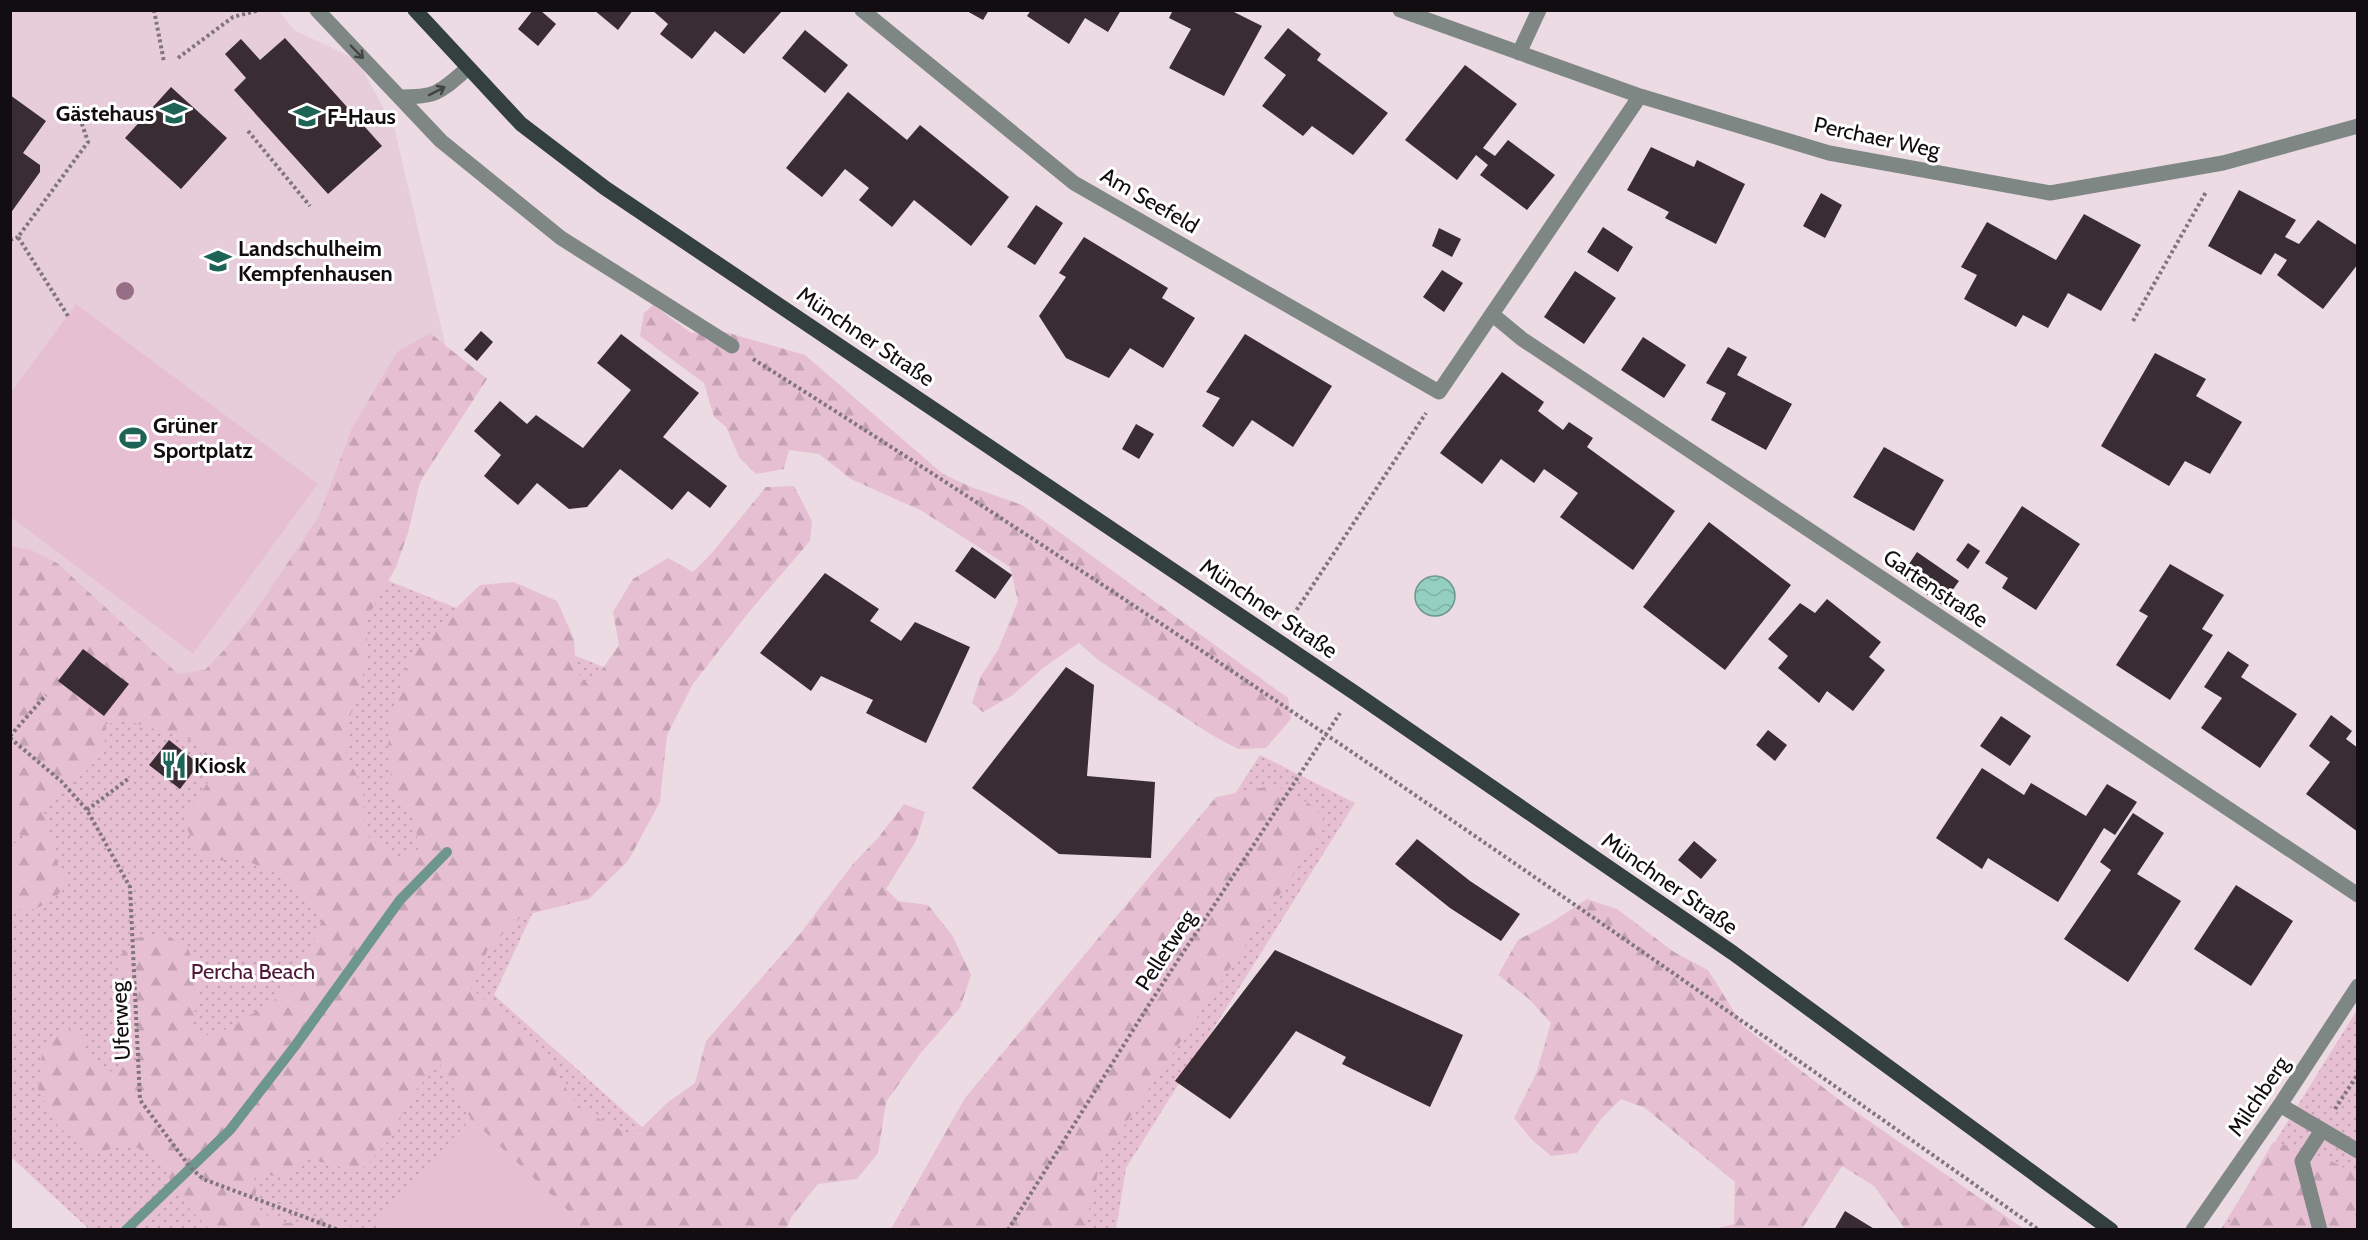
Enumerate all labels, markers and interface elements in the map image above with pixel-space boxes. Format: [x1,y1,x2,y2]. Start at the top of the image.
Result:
one-way arrow [350,45,365,60]
one-way arrow [428,85,446,97]
school or university icon: Gästehaus [159,98,189,128]
place label: Gästehaus [56,100,154,127]
school or university icon: F-Haus [292,101,322,131]
place label: F-Haus [327,103,396,130]
street label: Perchaer Weg [1811,111,1943,164]
street label: Am Seefeld [1096,162,1204,239]
place label: Landschulheim Kempfenhausen [238,235,393,287]
school or university icon: Landschulheim Kempfenhausen [203,246,233,276]
street label: Münchner Straße [792,281,940,392]
place label: Grüner Sportplatz [153,412,253,464]
sports icon: Grüner Sportplatz [118,423,148,453]
street label: Gartenstraße [1878,543,1993,633]
street label: Münchner Straße [1195,553,1343,664]
restaurant icon: Kiosk [159,750,189,780]
place label: Kiosk [194,752,247,779]
street label: Münchner Straße [1596,826,1743,940]
street label: Pelletweg [1129,904,1202,996]
park label: Percha Beach [191,958,315,985]
street label: Uferweg [105,980,136,1061]
street label: Milchberg [2222,1050,2296,1141]

